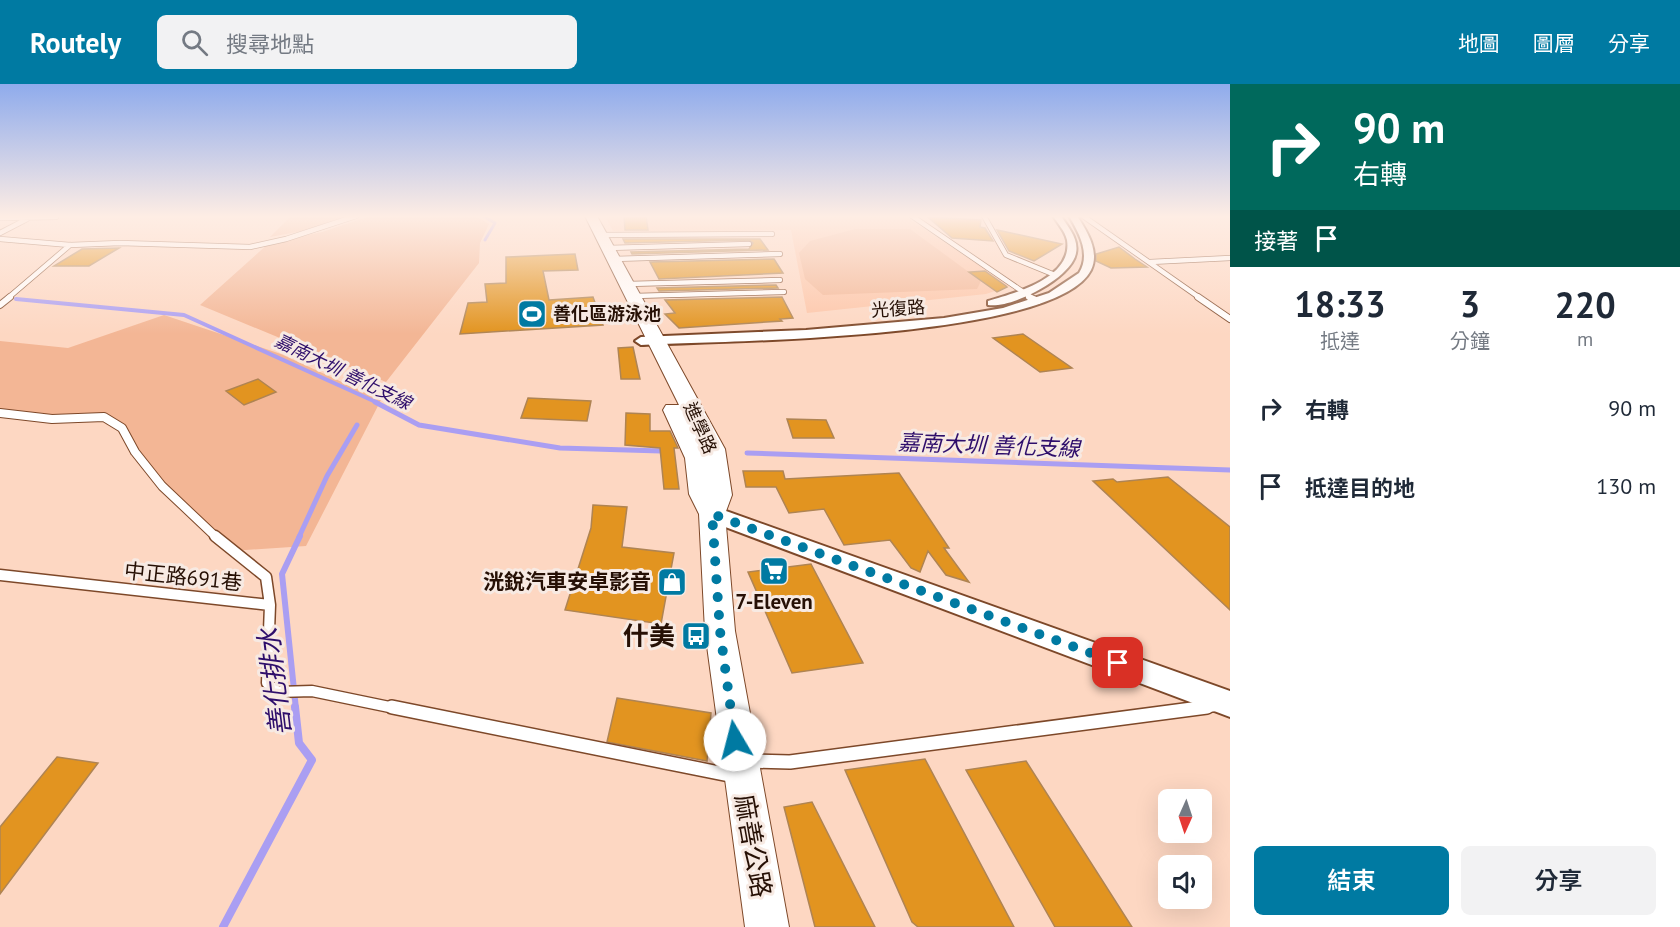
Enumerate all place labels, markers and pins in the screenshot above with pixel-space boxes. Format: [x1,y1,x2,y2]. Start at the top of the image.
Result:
sports icon: 善化區游泳池 [516,298,548,330]
place label: 善化區游泳池 [553,302,661,325]
supermarket icon: 7-Eleven [758,555,790,587]
shop icon: 洸銳汽車安卓影音 [656,566,688,598]
place label: 洸銳汽車安卓影音 [483,568,651,595]
place label: 7-Eleven [735,588,813,615]
place label: 什美 [623,619,675,652]
bus stop icon: 什美 [680,620,712,652]
pin [1092,637,1143,688]

